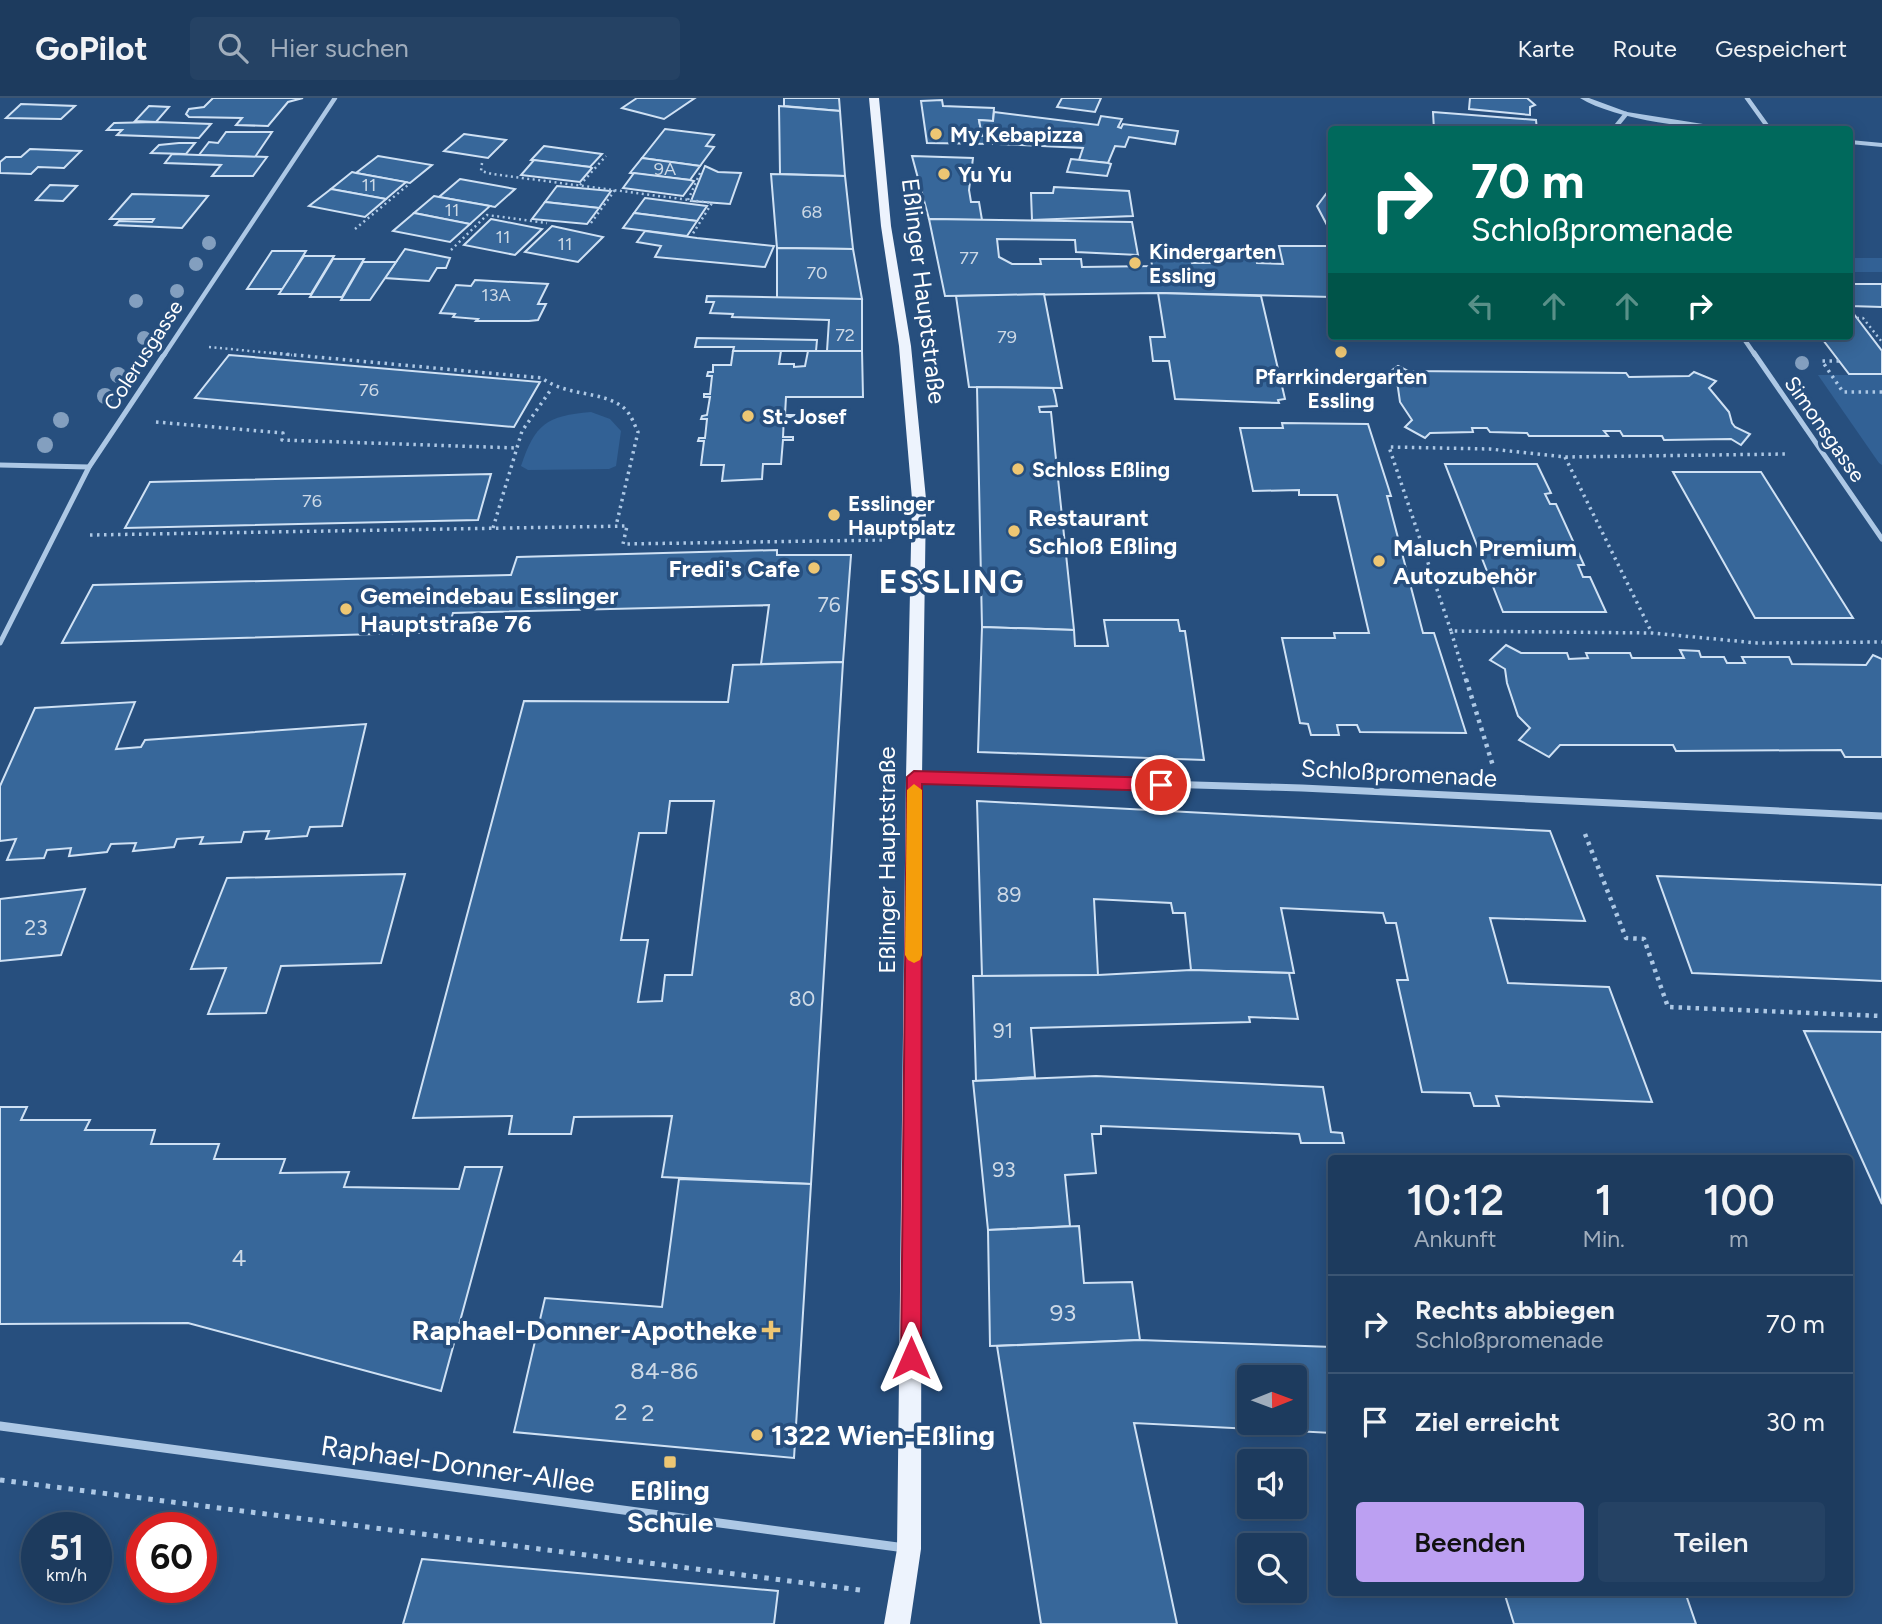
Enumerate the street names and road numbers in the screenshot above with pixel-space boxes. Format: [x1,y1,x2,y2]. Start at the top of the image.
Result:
street label: Eßlinger Hauptstraße [896,176,952,406]
street label: Colerusgasse [98,295,188,415]
street label: Simonsgasse [1779,371,1871,487]
street label: Eßlinger Hauptstraße [872,746,901,974]
street label: Schloßpromenade [1300,753,1498,793]
street label: Raphael-Donner-Allee [319,1428,597,1500]

